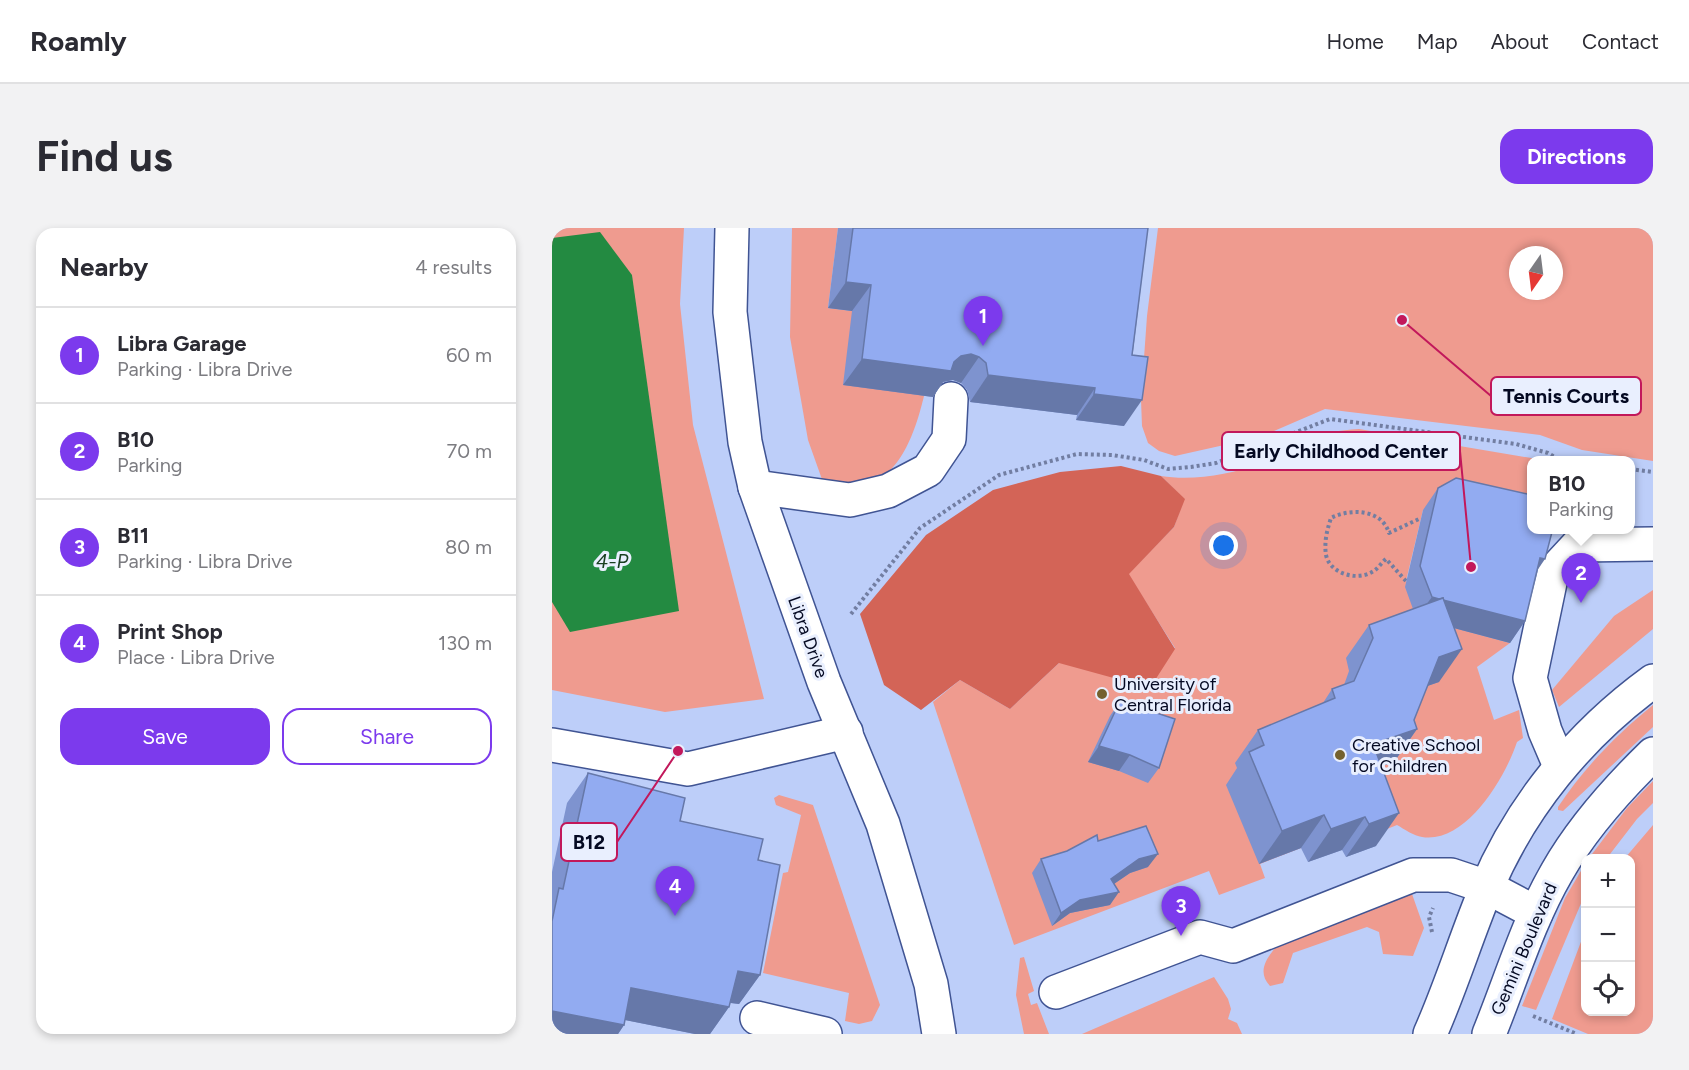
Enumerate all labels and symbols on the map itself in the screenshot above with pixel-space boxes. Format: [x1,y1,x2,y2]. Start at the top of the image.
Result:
north arrow [1509,246,1563,300]
pin: 1 [964,296,1002,346]
callout: Tennis Courts [1491,377,1641,415]
text: Tennis Courts [1503,384,1629,408]
callout: Early Childhood Center [1222,432,1460,470]
text: Early Childhood Center [1234,439,1448,463]
your location [1209,531,1238,560]
water label: 4-P [596,549,630,573]
pin: 2 [1562,554,1600,603]
street label: Libra Drive [783,593,833,681]
place label: University of Central Florida [1114,673,1232,716]
marker: University of Central Florida [1095,687,1109,701]
place label: Creative School for Children [1352,734,1480,777]
marker: Creative School for Children [1333,748,1347,762]
callout: B12 [561,823,617,861]
text: B12 [573,830,605,854]
pin: 4 [656,866,694,916]
street label: Gemini Boulevard [1486,879,1562,1019]
pin: 3 [1162,886,1200,936]

